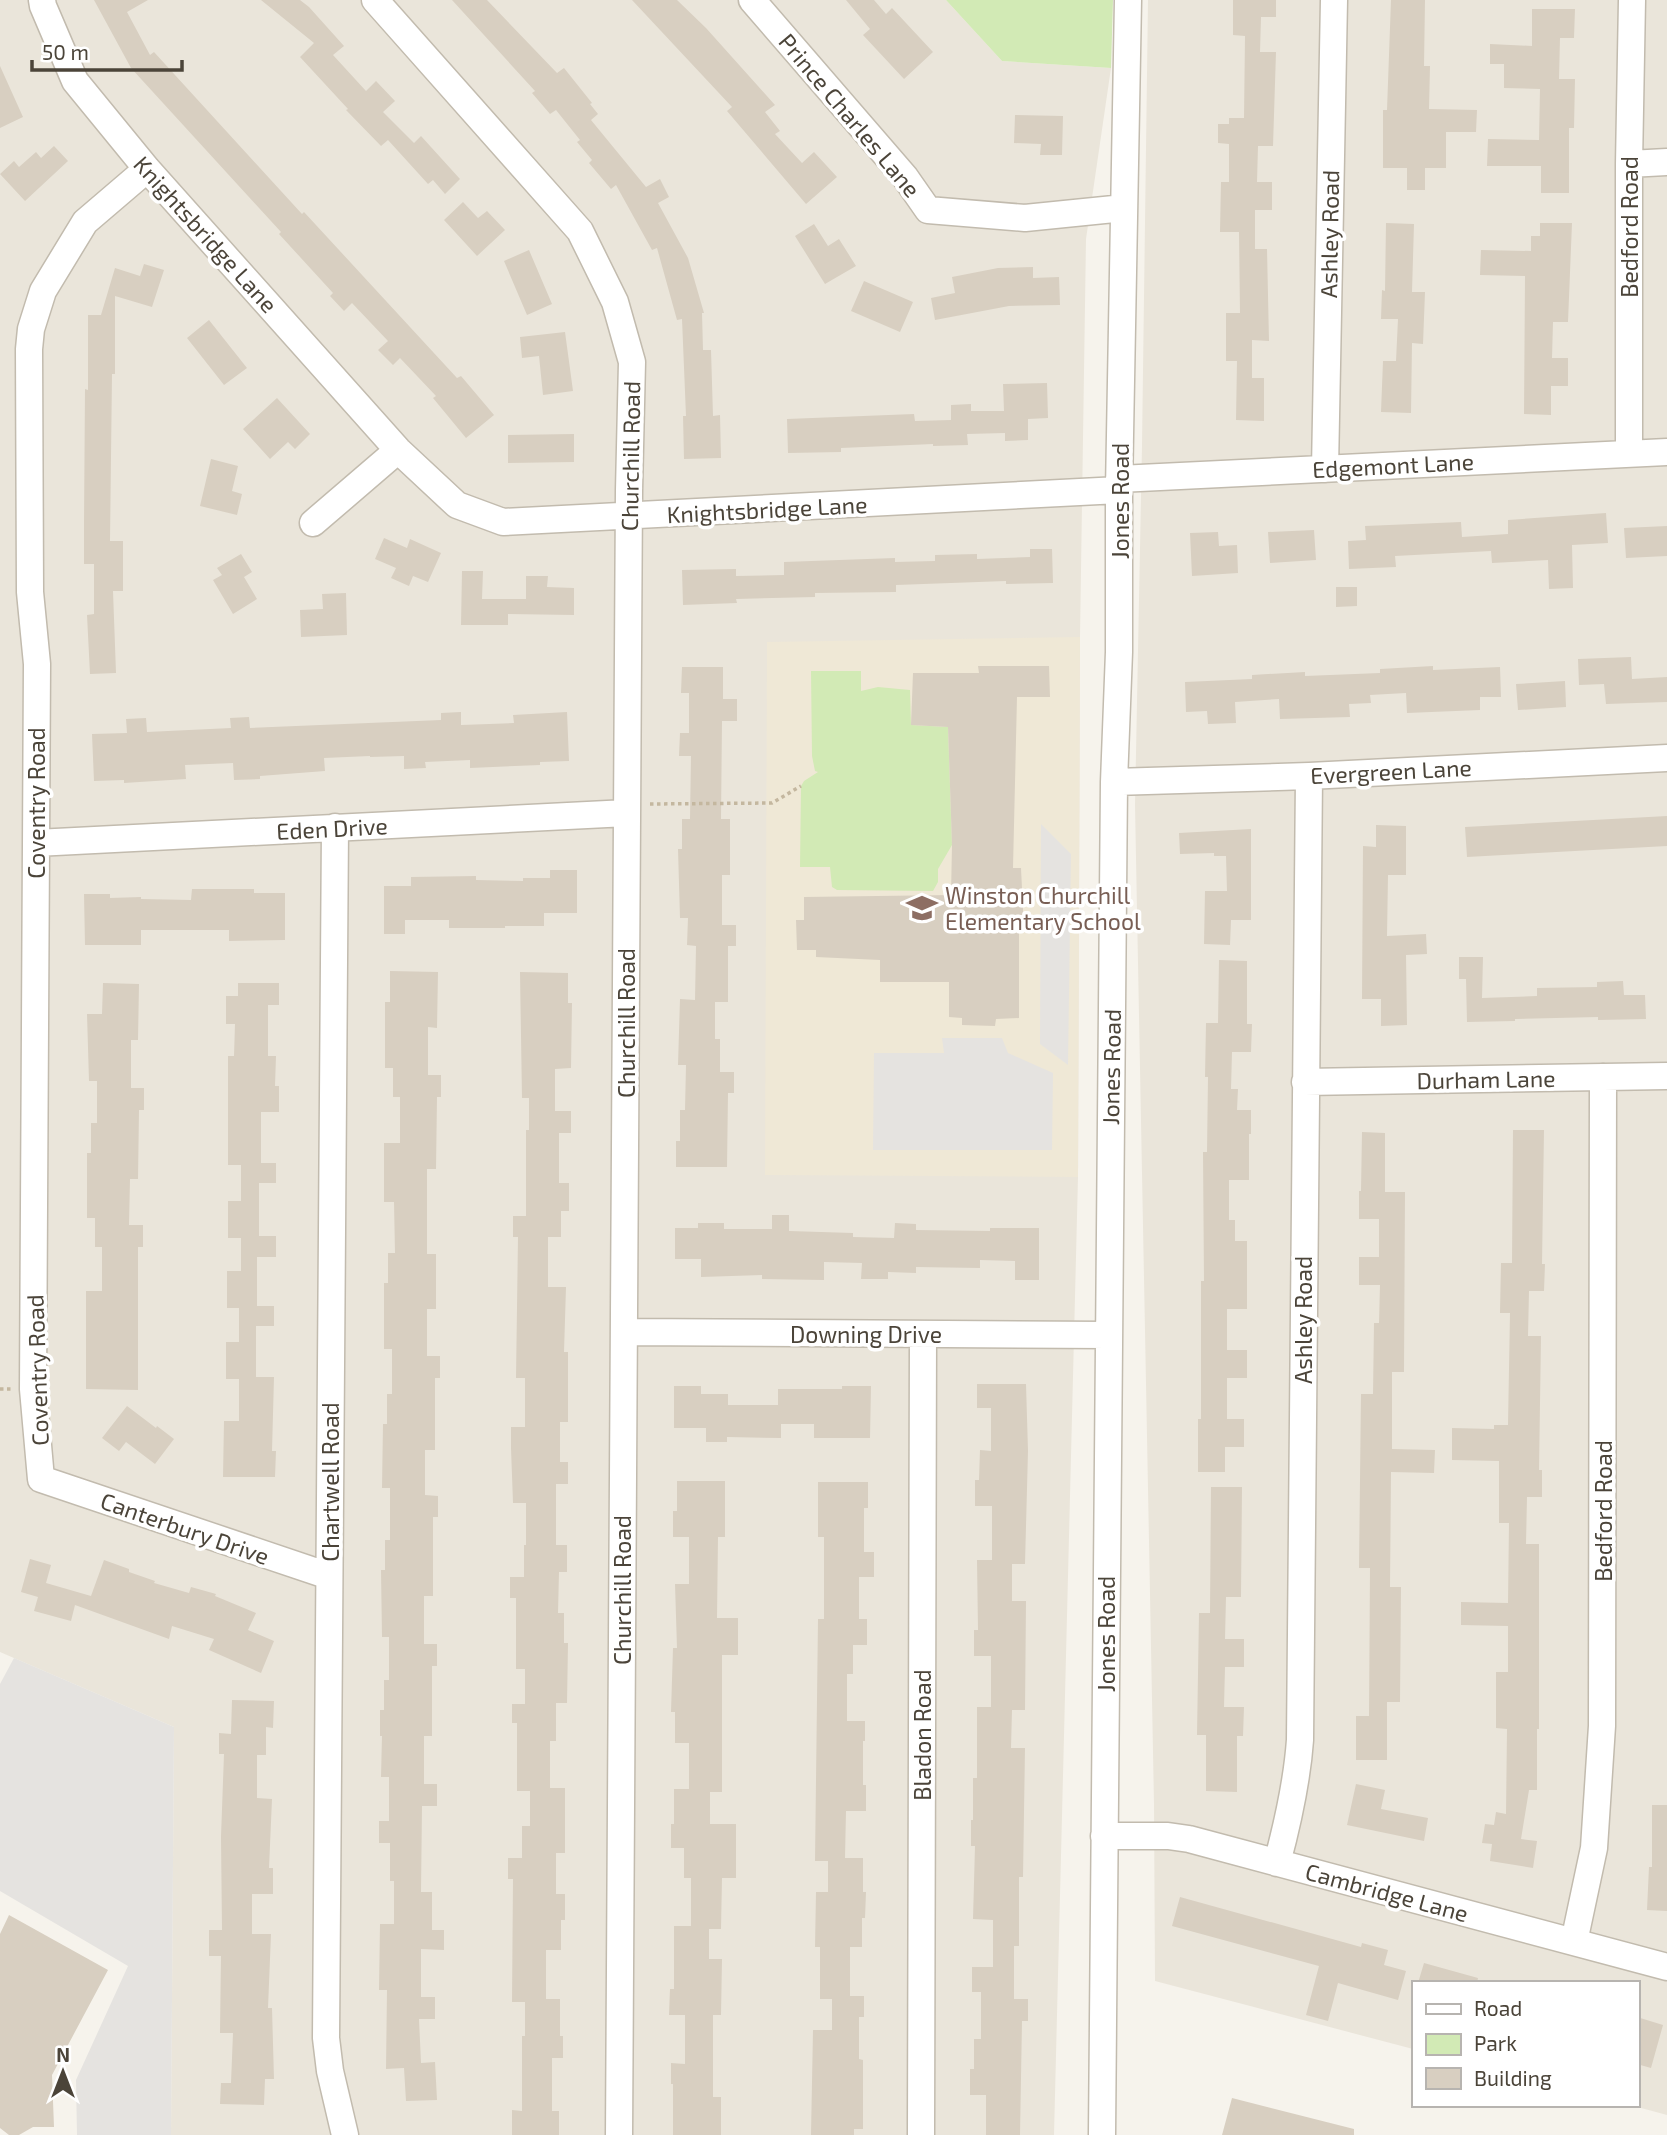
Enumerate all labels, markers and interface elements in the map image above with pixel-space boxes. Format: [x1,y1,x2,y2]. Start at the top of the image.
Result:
scale bar [32,28,182,72]
street label: Prince Charles Lane [773,28,927,202]
text: 50 m [42,39,89,64]
street label: Knightsbridge Lane [128,150,284,318]
street label: Bedford Road [1615,156,1643,298]
street label: Ashley Road [1314,170,1344,298]
street label: Churchill Road [615,381,645,531]
street label: Jones Road [1106,443,1134,559]
street label: Edgemont Lane [1311,447,1475,483]
street label: Knightsbridge Lane [666,490,868,528]
street label: Coventry Road [22,727,50,879]
street label: Evergreen Lane [1310,753,1472,789]
street label: Eden Drive [276,811,388,845]
place label: Winston Churchill Elementary School [945,881,1141,935]
school or university icon: Winston Churchill Elementary School [905,891,939,925]
street label: Churchill Road [612,948,640,1098]
street label: Jones Road [1096,1009,1126,1125]
street label: Durham Lane [1416,1064,1556,1094]
street label: Ashley Road [1289,1256,1317,1384]
street label: Coventry Road [20,1294,54,1446]
street label: Downing Drive [790,1320,942,1348]
street label: Chartwell Road [316,1402,344,1562]
street label: Bedford Road [1589,1440,1617,1582]
street label: Canterbury Drive [97,1486,273,1570]
street label: Churchill Road [608,1515,636,1665]
street label: Jones Road [1092,1576,1120,1692]
street label: Bladon Road [908,1669,936,1801]
street label: Cambridge Lane [1302,1857,1472,1927]
legend [1412,1981,1639,2107]
text: Road [1474,1995,1522,2020]
text: Park [1474,2030,1517,2055]
north arrow [28,2037,98,2107]
text: N [56,2043,70,2066]
text: Building [1474,2065,1552,2090]

